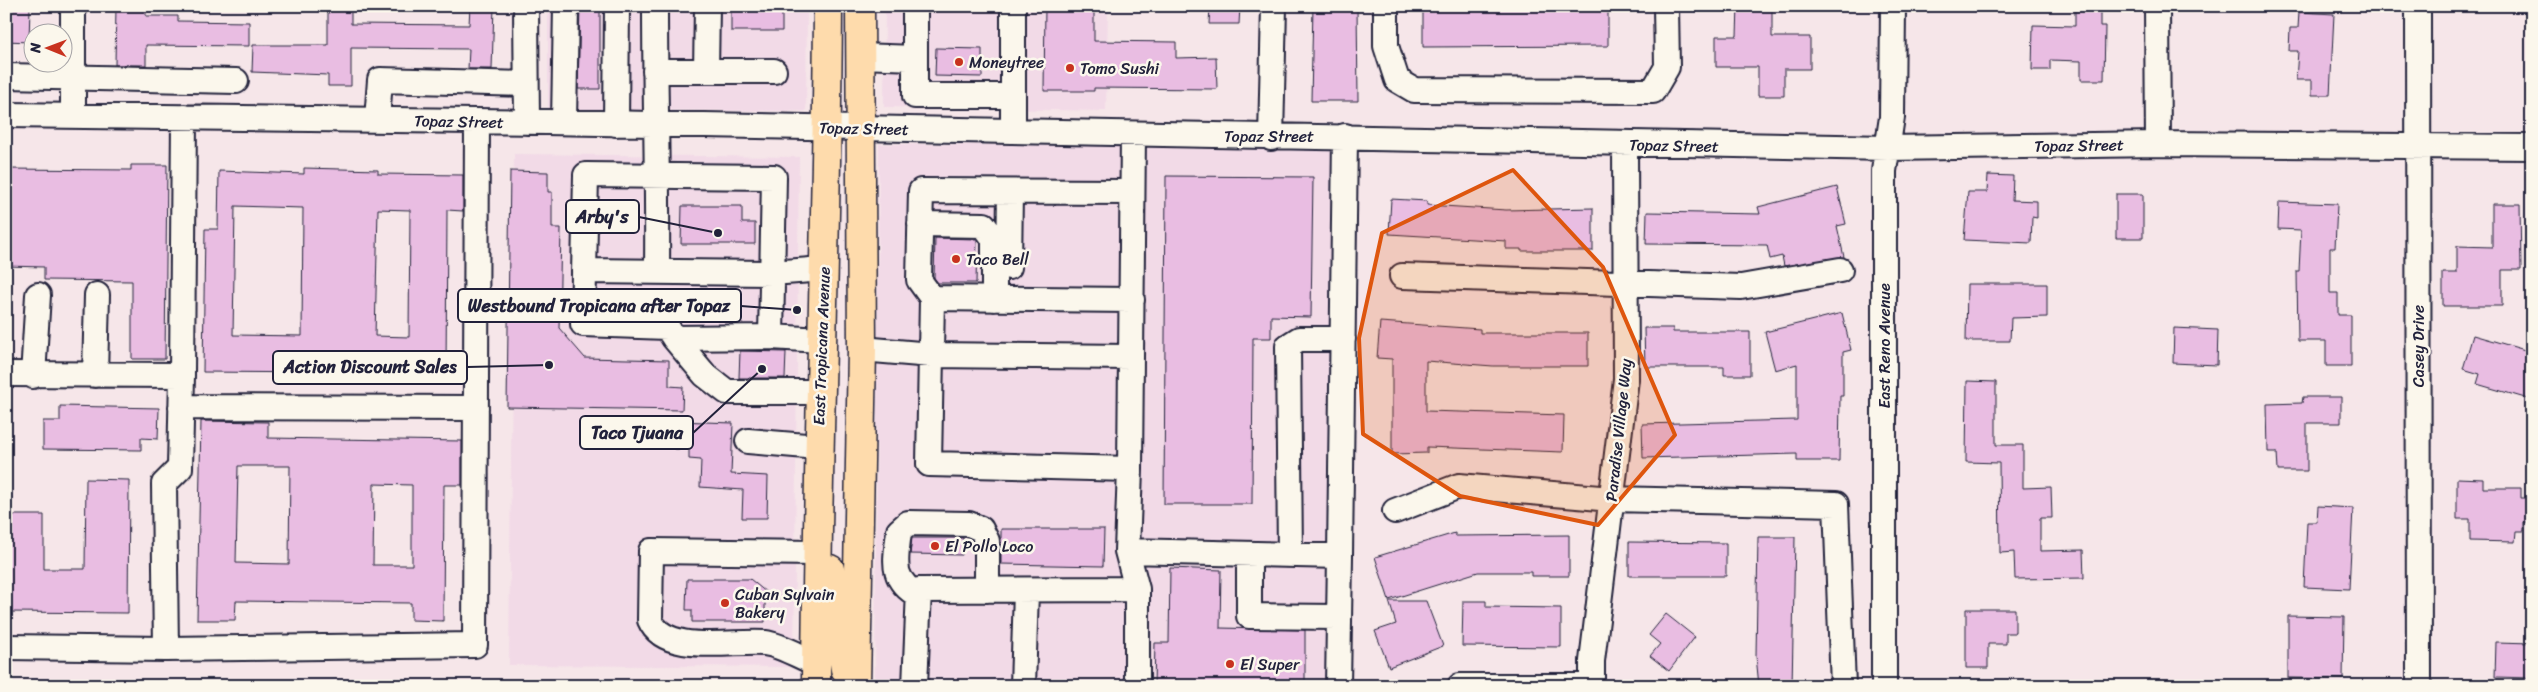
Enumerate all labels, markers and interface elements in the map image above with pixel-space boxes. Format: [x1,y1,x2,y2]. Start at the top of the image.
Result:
north arrow [22,22,72,72]
text: N [23,42,48,54]
place label: Moneytree [969,48,1044,77]
place label: Tomo Sushi [1080,54,1160,83]
marker: Moneytree [953,56,965,68]
marker: Tomo Sushi [1064,62,1076,74]
street label: Topaz Street [414,106,504,137]
street label: Topaz Street [819,113,909,144]
street label: Topaz Street [1224,122,1314,151]
street label: Topaz Street [1629,130,1719,161]
street label: Topaz Street [2034,130,2124,161]
callout: Arby's [566,200,639,233]
text: Arby's [574,201,629,233]
place label: Taco Bell [966,245,1029,274]
marker: Taco Bell [950,253,962,265]
street label: East Tropicana Avenue [804,266,839,426]
street label: East Reno Avenue [1870,283,1899,409]
callout: Westbound Tropicana after Topaz [458,289,741,322]
text: Westbound Tropicana after Topaz [468,290,731,322]
street label: Casey Drive [2404,305,2433,387]
callout: Action Discount Sales [273,351,467,384]
text: Action Discount Sales [282,351,457,383]
street label: Paradise Village Way [1597,357,1640,503]
callout: Taco Tjuana [580,416,693,449]
text: Taco Tjuana [591,417,684,449]
place label: El Pollo Loco [945,532,1033,561]
marker: El Pollo Loco [929,540,941,552]
place label: Cuban Sylvain Bakery [735,580,835,627]
marker: Cuban Sylvain Bakery [719,597,731,609]
place label: El Super [1240,650,1301,679]
marker: El Super [1224,658,1236,670]

